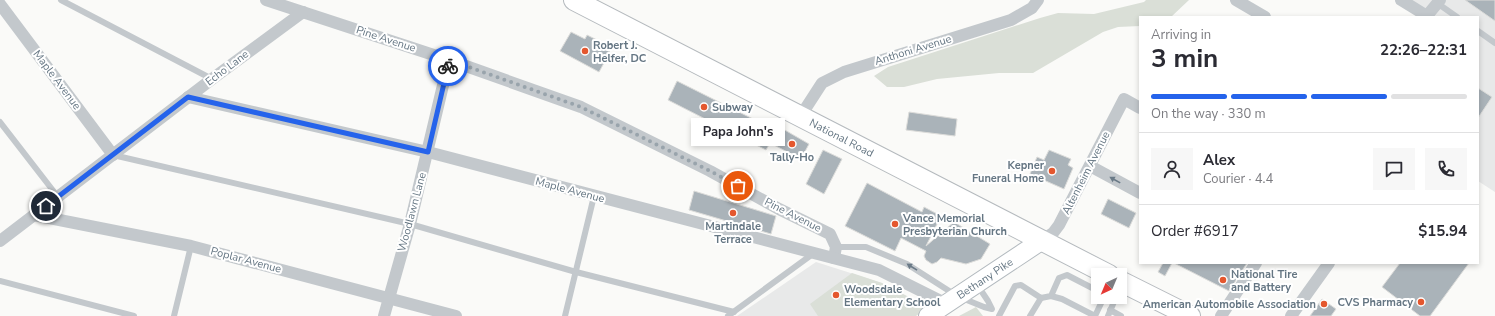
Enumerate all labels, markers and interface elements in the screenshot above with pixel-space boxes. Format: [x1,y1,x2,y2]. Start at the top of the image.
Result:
street label: Pine Avenue [354,22,418,56]
text: Arriving in [1151,26,1211,44]
street label: Anthoni Avenue [873,31,953,69]
place label: Robert J. Helfer, DC [593,38,647,66]
text: 22:26–22:31 [1380,40,1467,60]
text: 3 min [1151,41,1218,76]
courier [428,46,468,86]
marker: Robert J. Helfer, DC [580,46,590,56]
street label: Maple Avenue [30,47,84,113]
street label: Echo Lane [202,47,252,89]
icon: bike [437,55,459,77]
place label: Subway [712,100,753,115]
marker: Subway [699,102,709,112]
text: On the way · 330 m [1151,105,1266,123]
street label: National Road [807,115,876,160]
callout: Papa John's [691,118,785,146]
text: Papa John's [703,123,773,141]
street label: Altenheim Avenue [1059,129,1113,217]
marker: Tally-Ho [787,139,797,149]
button: person [1151,148,1193,190]
button: chat [1373,148,1415,190]
button: phone [1425,148,1467,190]
place label: Tally-Ho [770,150,814,165]
text: Alex [1203,150,1235,170]
place label: Kepner Funeral Home [972,158,1045,186]
marker: Kepner Funeral Home [1047,166,1057,176]
pin [721,169,755,203]
text: Courier · 4.4 [1203,170,1273,188]
street label: Woodlawn Lane [394,171,430,253]
street label: Maple Avenue [534,174,606,206]
icon: bag [727,175,749,197]
one-way arrow [1109,176,1121,183]
pin [29,189,63,223]
street label: Pine Avenue [762,194,824,236]
icon: home [35,195,57,217]
marker: Martindale Terrace [728,208,738,218]
place label: Vance Memorial Presbyterian Church [902,211,1007,239]
place label: Martindale Terrace [705,219,761,247]
marker: Vance Memorial Presbyterian Church [890,219,900,229]
text: Order #6917 [1151,221,1239,241]
text: $15.94 [1418,221,1467,241]
street label: Poplar Avenue [209,243,283,277]
street label: Bethany Pike [954,254,1016,303]
one-way arrow [906,264,918,271]
place label: National Tire and Battery [1231,267,1297,295]
north arrow [1091,268,1127,304]
map controls [1091,268,1127,304]
marker: National Tire and Battery [1218,275,1228,285]
place label: Woodsdale Elementary School [844,282,941,310]
marker: Woodsdale Elementary School [831,290,841,300]
place label: CVS Pharmacy [1337,295,1413,310]
place label: American Automobile Association [1143,297,1316,312]
marker: CVS Pharmacy [1416,297,1426,307]
marker: American Automobile Association [1319,299,1329,309]

